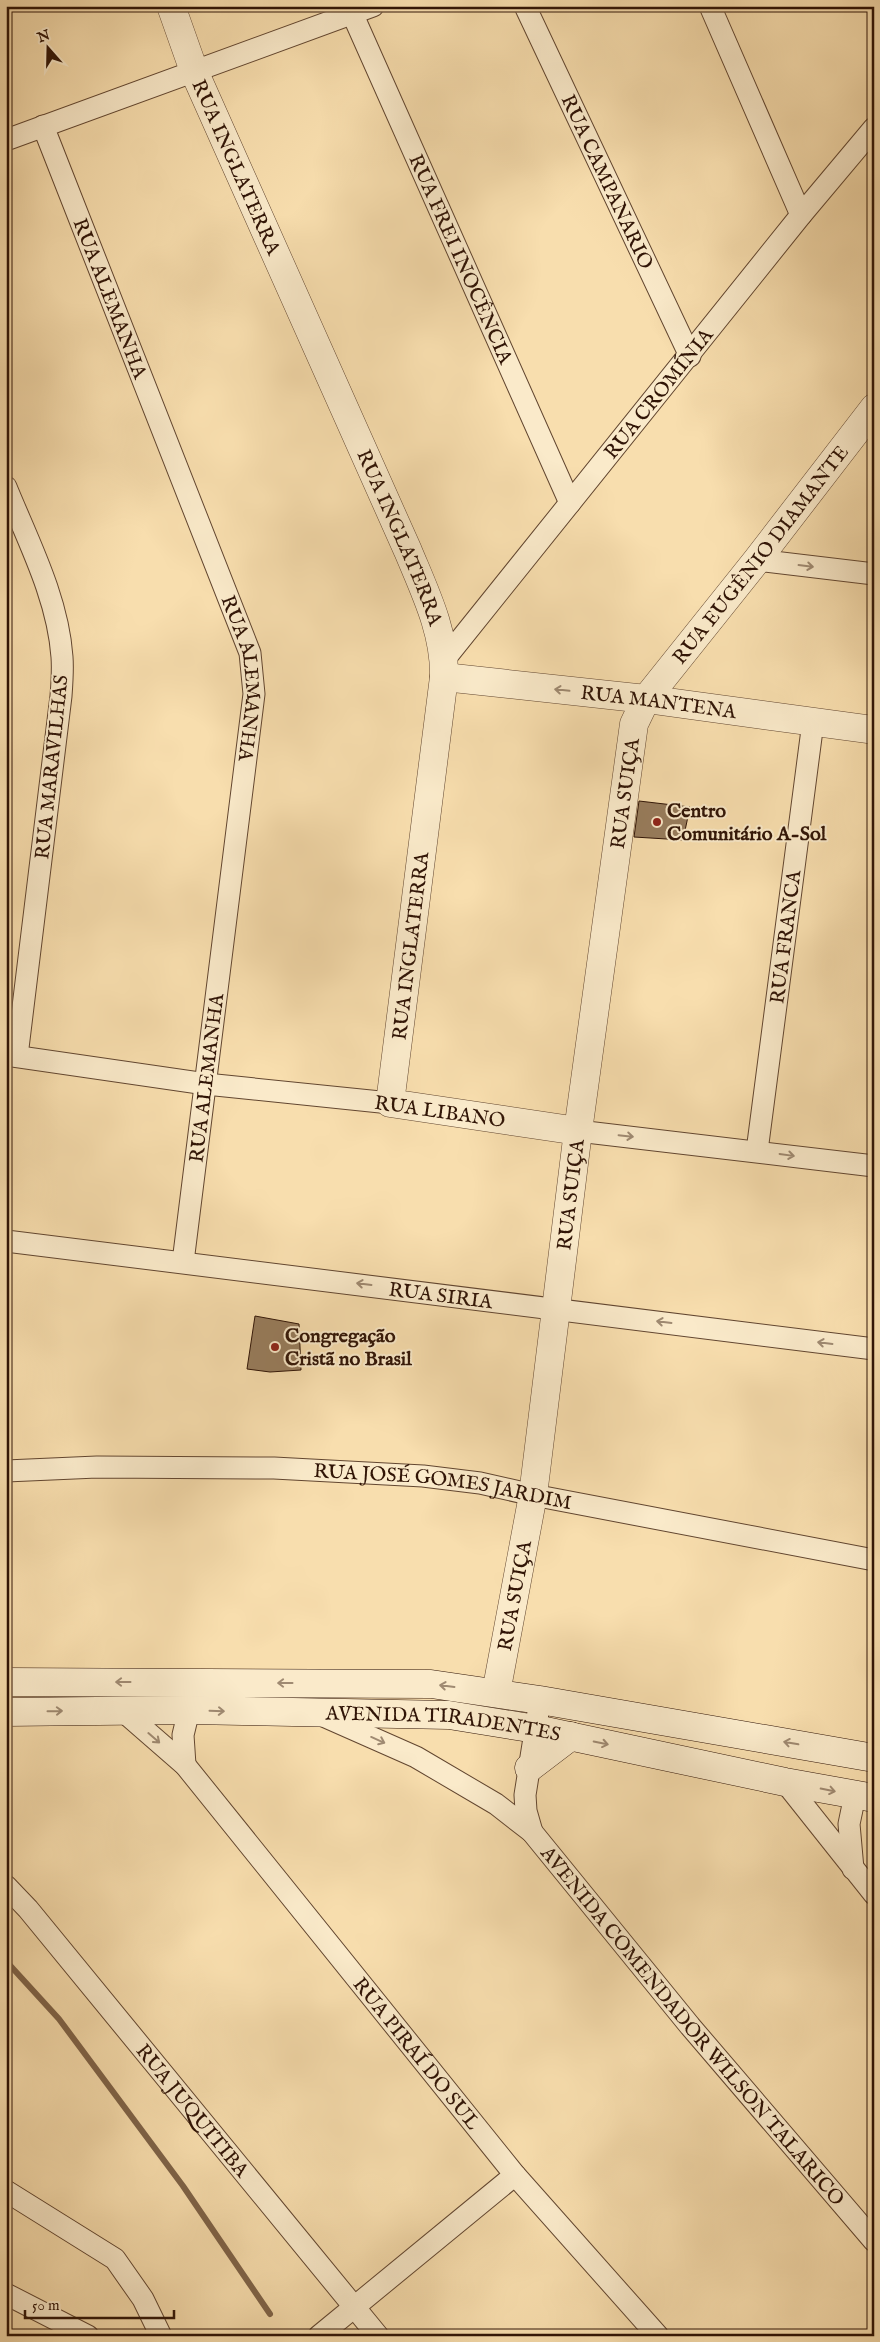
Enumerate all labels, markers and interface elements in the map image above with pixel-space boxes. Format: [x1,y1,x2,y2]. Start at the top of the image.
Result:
north arrow [22,22,72,72]
text: N [34,26,53,48]
street label: RUA INGLATERRA [185,76,286,260]
street label: RUA CAMPANARIO [555,91,658,273]
street label: RUA FREI INOCÊNCIA [402,151,518,369]
street label: RUA ALEMANHA [66,215,152,383]
street label: RUA CROMÍNIA [599,323,720,465]
street label: RUA EUGÊNIO DIAMANTE [668,441,855,670]
street label: RUA INGLATERRA [350,446,447,629]
one-way arrow [797,561,813,571]
street label: RUA ALEMANHA [215,592,266,763]
street label: RUA MARAVILHAS [30,674,75,861]
street label: RUA MANTENA [579,681,738,725]
one-way arrow [555,685,571,695]
street label: RUA SUIÇA [606,736,646,851]
place label: Centro Comunitário A-Sol [667,799,827,847]
marker: Centro Comunitário A-Sol [651,816,663,828]
street label: RUA INGLATERRA [388,850,435,1042]
street label: RUA FRANCA [765,868,808,1005]
street label: RUA ALEMANHA [185,992,230,1164]
street label: RUA LIBANO [373,1091,507,1134]
one-way arrow [618,1131,634,1141]
street label: RUA SUIÇA [552,1137,591,1252]
one-way arrow [779,1150,795,1160]
street label: RUA SIRIA [387,1278,494,1315]
one-way arrow [356,1279,372,1289]
one-way arrow [657,1317,673,1327]
place label: Congregação Cristã no Brasil [285,1324,412,1372]
one-way arrow [818,1338,834,1348]
marker: Congregação Cristã no Brasil [269,1341,281,1353]
street label: RUA JOSÉ GOMES JARDIM [313,1459,574,1516]
street label: RUA SUIÇA [493,1538,538,1653]
one-way arrow [115,1677,131,1687]
one-way arrow [277,1678,294,1688]
one-way arrow [440,1681,456,1691]
street label: AVENIDA TIRADENTES [324,1702,563,1748]
one-way arrow [209,1706,225,1715]
one-way arrow [47,1707,63,1716]
one-way arrow [147,1732,160,1743]
one-way arrow [370,1736,385,1746]
one-way arrow [784,1738,800,1748]
one-way arrow [592,1739,608,1748]
one-way arrow [820,1786,836,1796]
street label: AVENIDA COMENDADOR WILSON TALARICO [534,1841,849,2211]
street label: RUA PIRAÍ DO SUL [347,1973,485,2136]
street label: RUA JUQUITIBA [130,2039,254,2183]
scale bar [25,2287,174,2319]
text: 50 m [32,2296,60,2315]

